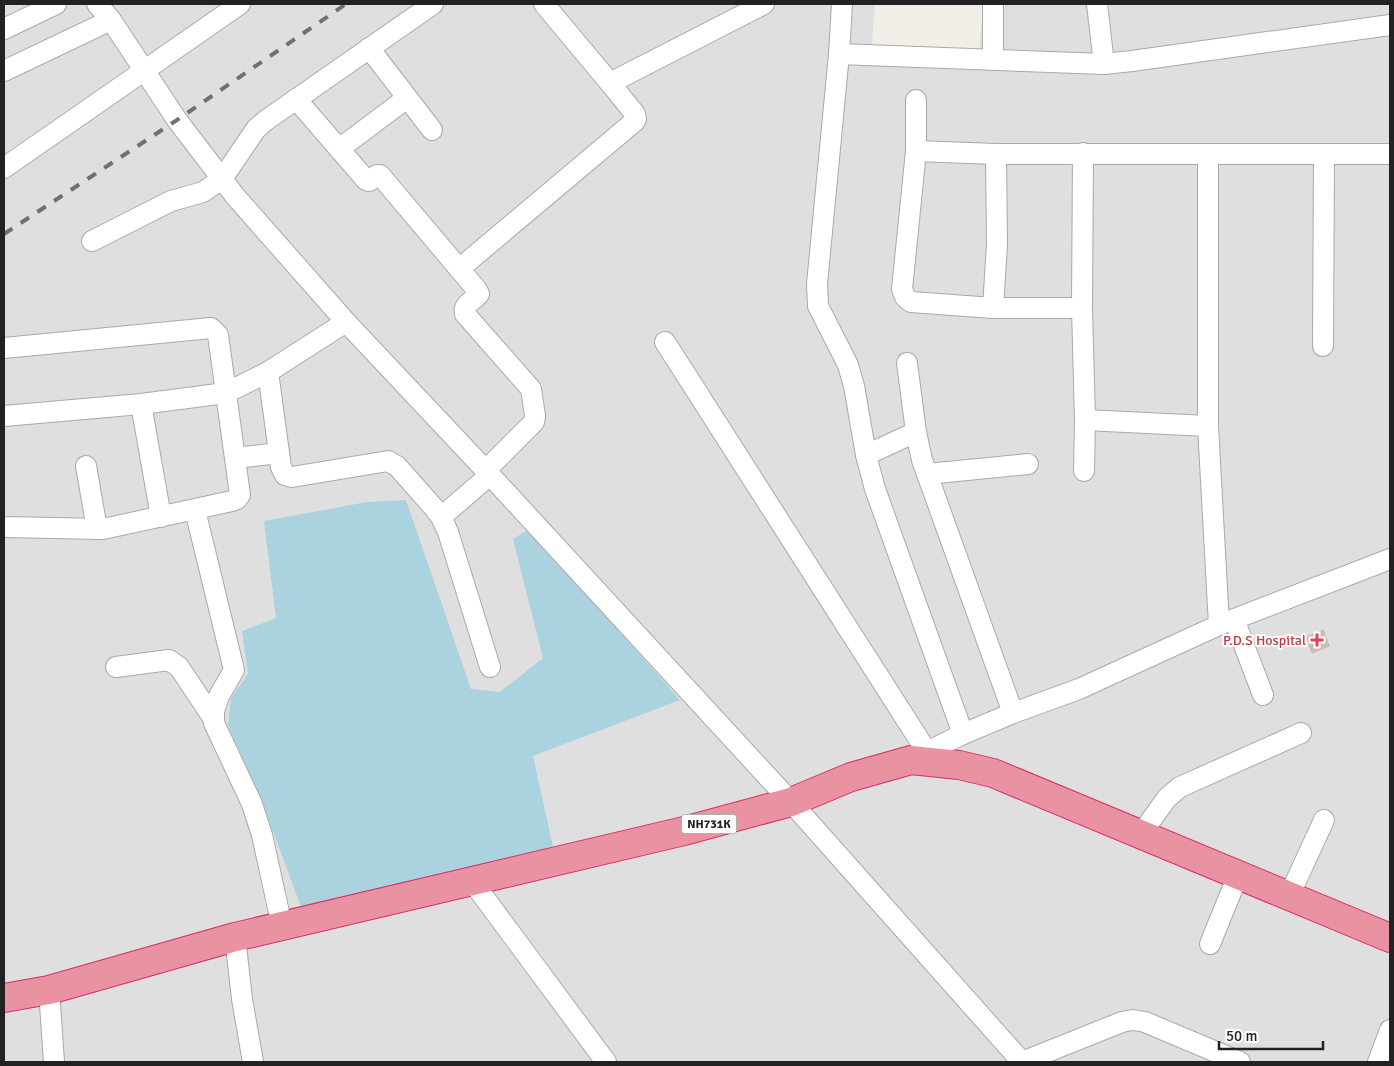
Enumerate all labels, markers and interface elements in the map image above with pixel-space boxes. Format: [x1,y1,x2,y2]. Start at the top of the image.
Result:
place label: P.D.S Hospital [1223,632,1306,649]
marker: P.D.S Hospital [1310,633,1324,647]
road number: NH731K [682,814,736,834]
scale bar [1219,1018,1323,1050]
text: 50 m [1226,1027,1257,1045]

